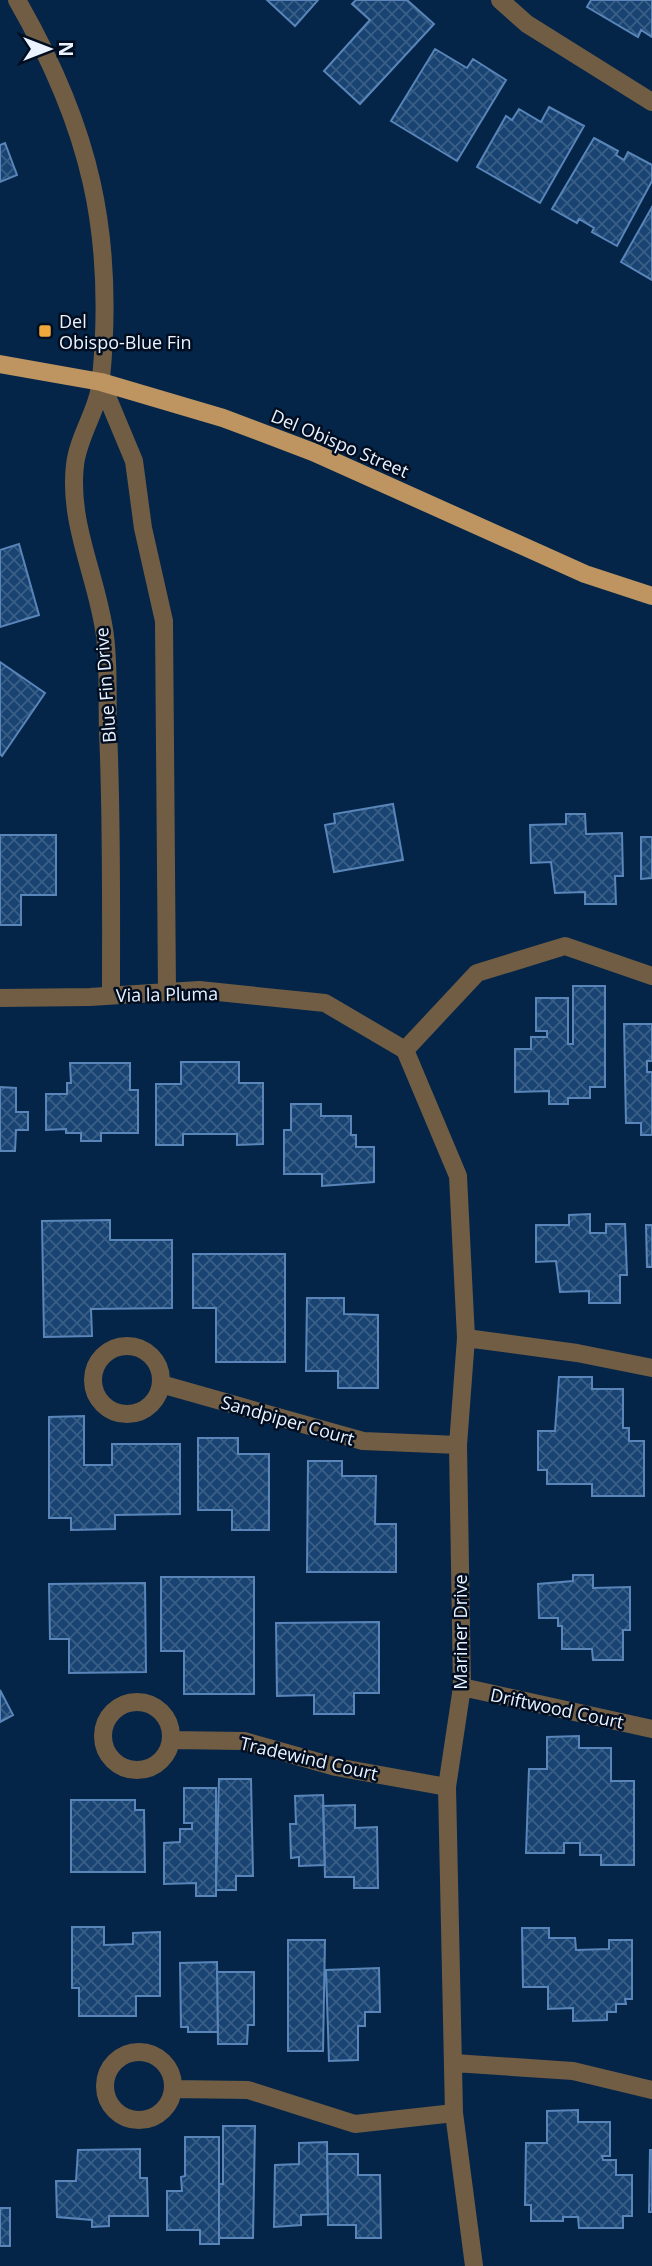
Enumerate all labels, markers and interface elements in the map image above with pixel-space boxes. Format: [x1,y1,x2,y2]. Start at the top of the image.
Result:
north arrow [14,14,84,84]
text: N [53,41,79,57]
place label: Del Obispo-Blue Fin [59,309,192,354]
marker: Del Obispo-Blue Fin [37,323,53,339]
street label: Del Obispo Street [268,403,412,483]
street label: Blue Fin Drive [89,626,121,744]
street label: Via la Pluma [116,981,218,1007]
street label: Sandpiper Court [219,1389,357,1451]
street label: Mariner Drive [448,1574,472,1690]
street label: Driftwood Court [488,1682,626,1734]
street label: Tradewind Court [238,1730,380,1786]

